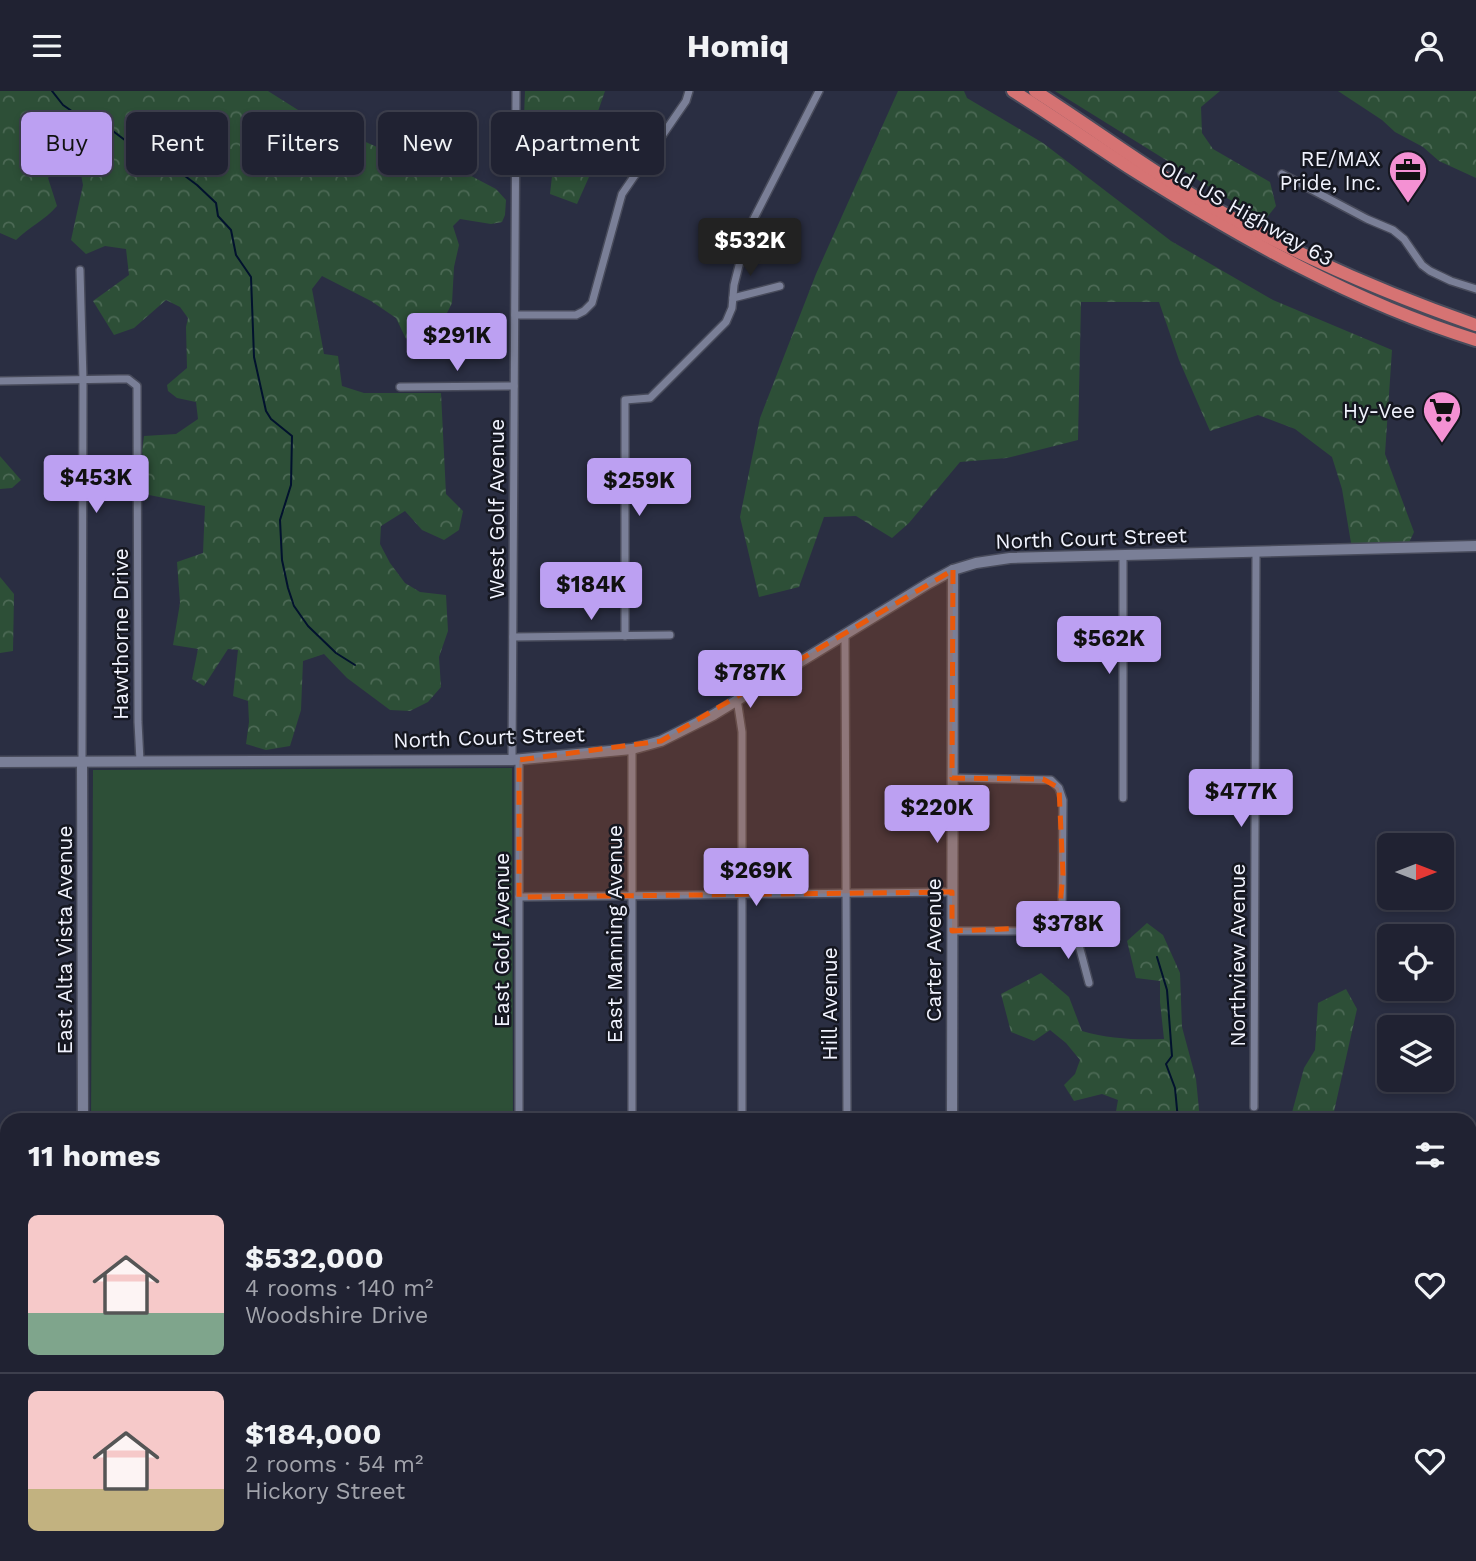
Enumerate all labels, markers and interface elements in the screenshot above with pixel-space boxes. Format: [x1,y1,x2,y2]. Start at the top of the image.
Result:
icon: menu [28,27,66,65]
text: Homiq [687,27,789,65]
icon: person [1410,27,1448,65]
chip: Buy [21,112,112,175]
chip: Rent [126,112,228,175]
chip: Filters [242,112,364,175]
chip: New [378,112,477,175]
chip: Apartment [491,112,664,175]
place label: RE/MAX Pride, Inc. [1280,146,1381,195]
office icon: RE/MAX Pride, Inc. [1387,149,1429,204]
street label: Old US Highway 63 [1156,155,1338,271]
pin: $532K [701,219,799,278]
text: $532K [714,227,786,254]
pin: $291K [408,313,506,373]
text: $291K [423,322,491,349]
supermarket icon: Hy-Vee [1421,389,1463,444]
place label: Hy-Vee [1343,398,1415,423]
street label: West Golf Avenue [484,419,509,599]
pin: $453K [47,455,145,515]
pin: $259K [590,459,688,518]
text: $453K [60,464,132,491]
text: $259K [603,467,675,494]
street label: North Court Street [995,522,1187,554]
street label: Hawthorne Drive [108,548,133,720]
pin: $184K [542,563,640,622]
text: $184K [556,571,626,598]
pin: $562K [1060,617,1158,676]
text: $562K [1073,625,1145,652]
pin: $787K [701,651,799,710]
text: $787K [714,659,786,686]
street label: North Court Street [393,721,585,753]
pin: $477K [1192,769,1290,829]
text: $477K [1205,778,1277,805]
pin: $220K [888,785,986,845]
text: $220K [901,794,973,821]
street label: East Alta Vista Avenue [52,825,77,1055]
street label: East Manning Avenue [602,825,627,1043]
north arrow [1377,833,1454,910]
map controls [1377,833,1454,1092]
pin: $269K [707,849,805,908]
street label: East Golf Avenue [489,853,514,1027]
text: $269K [720,857,792,884]
street label: Northview Avenue [1225,863,1250,1047]
street label: Carter Avenue [921,878,946,1022]
pin: $378K [1019,901,1117,961]
text: $378K [1032,910,1104,937]
button: locate [1377,924,1454,1001]
street label: Hill Avenue [817,947,842,1061]
button: layers [1377,1015,1454,1092]
icon: filters [1411,1136,1449,1174]
text: 11 homes [28,1138,161,1173]
text: $532,000 [245,1240,384,1275]
icon: home [84,1243,168,1327]
icon: heart [1411,1266,1449,1304]
text: 4 rooms · 140 m² [245,1275,433,1302]
text: Woodshire Drive [245,1302,428,1329]
text: $184,000 [245,1416,382,1451]
icon: home [84,1419,168,1503]
icon: heart [1411,1442,1449,1480]
text: 2 rooms · 54 m² [245,1451,423,1478]
text: Hickory Street [245,1478,405,1505]

